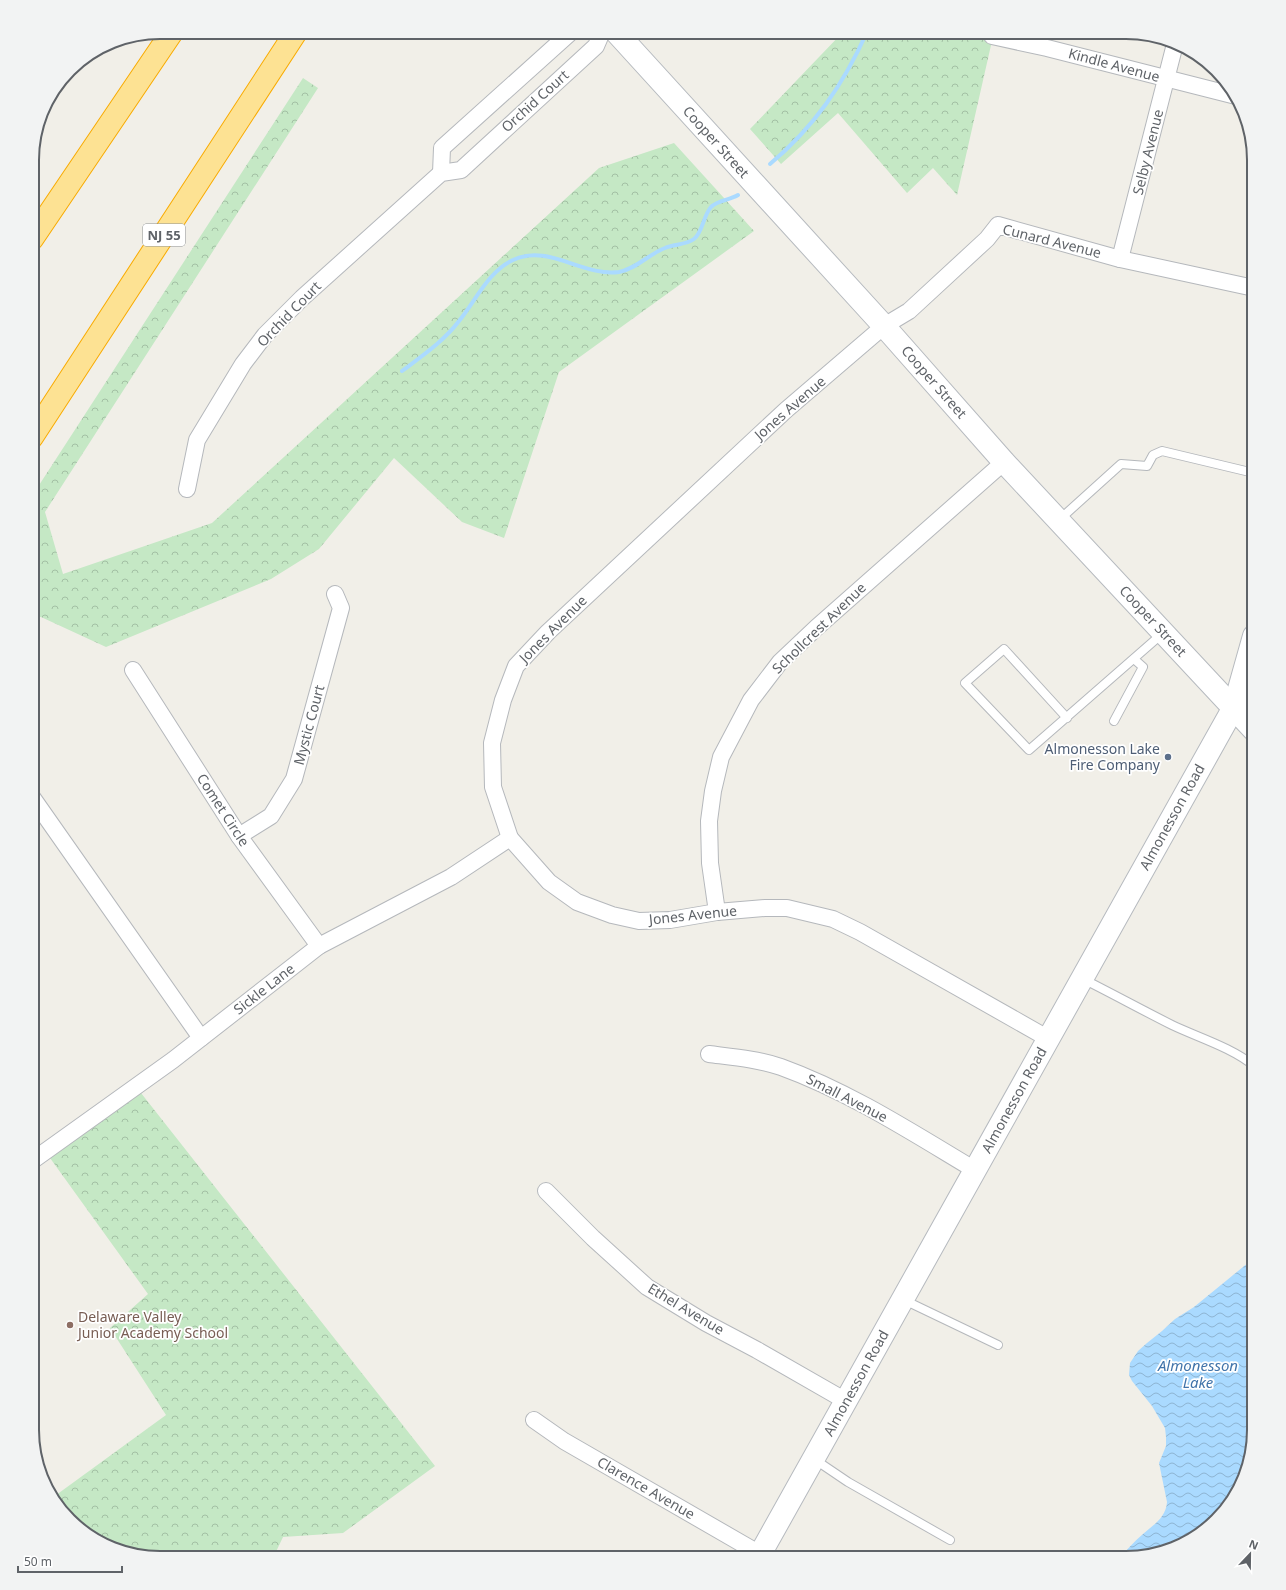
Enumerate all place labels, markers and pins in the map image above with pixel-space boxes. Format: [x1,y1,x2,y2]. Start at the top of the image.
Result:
place label: Almonesson Lake Fire Company [1045,739,1161,774]
marker: Almonesson Lake Fire Company [1163,752,1173,762]
place label: Delaware Valley Junior Academy School [76,1307,228,1342]
marker: Delaware Valley Junior Academy School [65,1320,75,1330]

